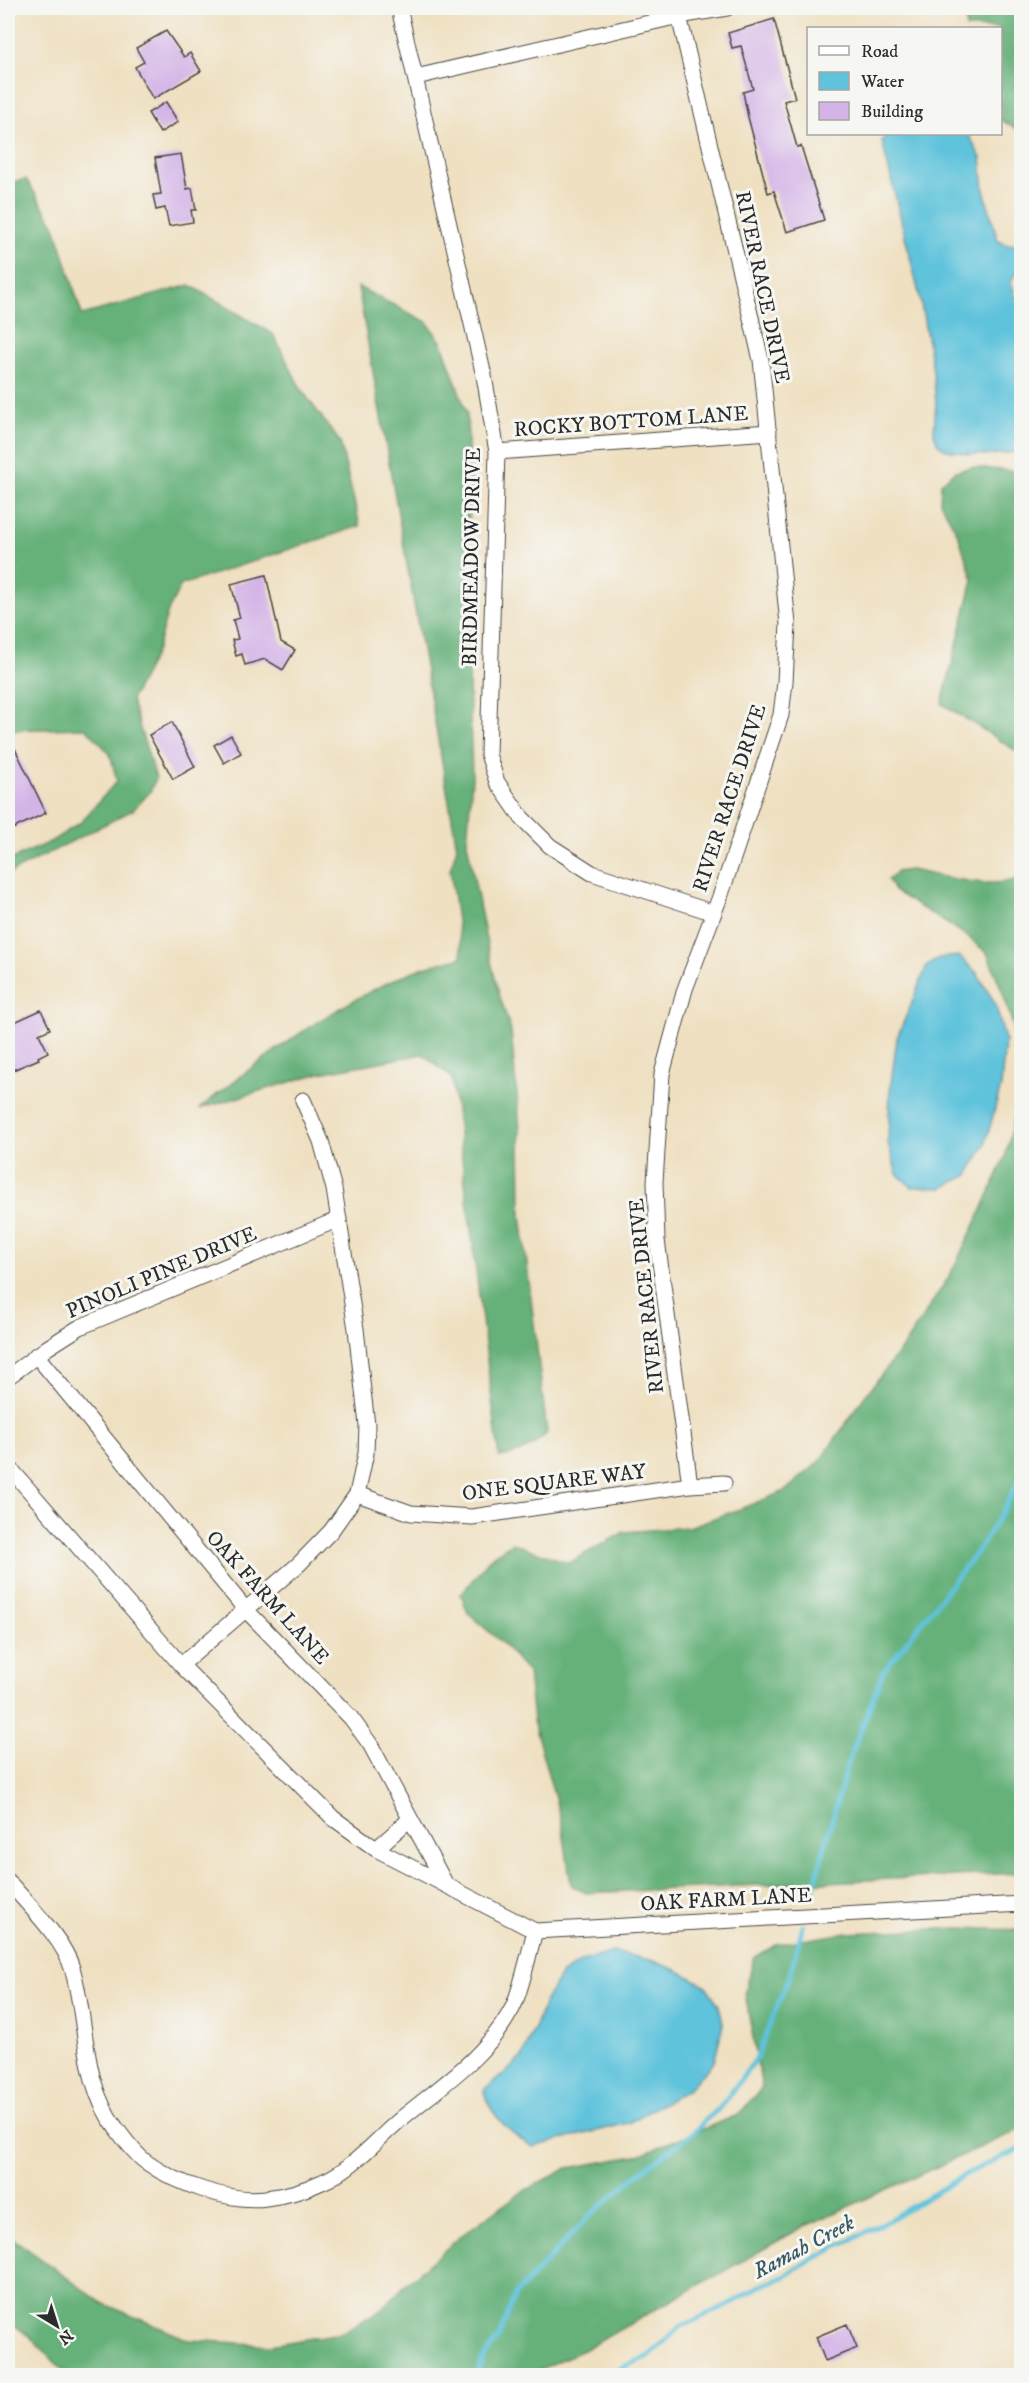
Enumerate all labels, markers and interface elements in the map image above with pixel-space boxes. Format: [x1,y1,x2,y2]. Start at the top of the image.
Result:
legend [807,27,1002,135]
text: Road [861,41,898,63]
text: Water [860,71,904,93]
text: Building [861,101,923,123]
street label: RIVER RACE DRIVE [729,189,795,386]
street label: ROCKY BOTTOM LANE [513,401,749,443]
street label: BIRDMEADOW DRIVE [457,447,487,667]
street label: RIVER RACE DRIVE [687,701,773,896]
street label: RIVER RACE DRIVE [624,1197,670,1395]
street label: PINOLI PINE DRIVE [62,1221,261,1325]
street label: ONE SQUARE WAY [461,1459,648,1507]
street label: OAK FARM LANE [200,1525,334,1670]
street label: OAK FARM LANE [640,1883,813,1917]
water label: Ramah Creek [747,2209,860,2286]
north arrow [27,2296,87,2356]
text: N [54,2325,77,2349]

